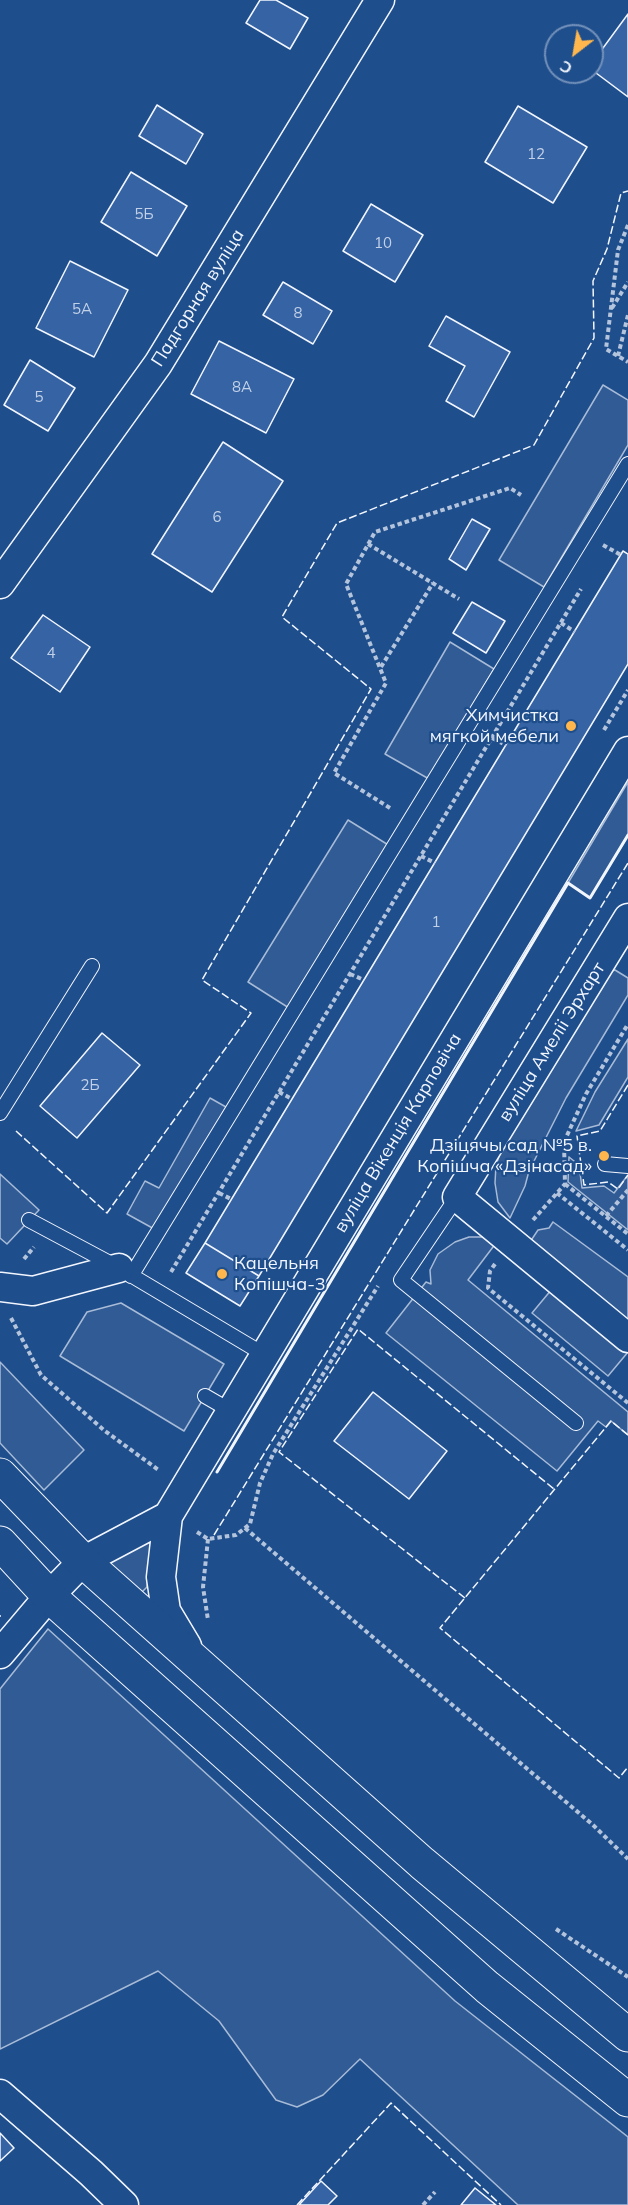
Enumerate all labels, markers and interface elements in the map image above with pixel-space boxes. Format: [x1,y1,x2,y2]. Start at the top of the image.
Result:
north arrow [544,24,604,84]
text: С [556,56,576,79]
house number: 12 [527,145,545,163]
house number: 5Б [134,205,154,223]
street label: Падгорная вуліца [147,225,249,371]
house number: 10 [374,234,392,252]
house number: 5А [72,300,92,318]
house number: 8 [294,304,302,322]
house number: 8А [232,378,252,396]
house number: 5 [35,388,43,406]
house number: 6 [213,508,221,526]
house number: 4 [47,644,55,662]
place label: Химчистка мягкой мебели [430,705,559,748]
marker: Химчистка мягкой мебели [564,719,578,733]
house number: 1 [432,913,440,931]
street label: вуліца Амеліі Эрхарт [494,958,610,1126]
street label: вуліца Вікенція Карповіча [330,1029,466,1237]
house number: 2Б [80,1076,100,1094]
place label: Дзіцячы сад №5 в. Копішча «Дзінасад» [417,1135,592,1178]
marker: Дзіцячы сад №5 в. Копішча «Дзінасад» [597,1149,611,1163]
place label: Кацельня Копішча-3 [234,1253,326,1296]
marker: Кацельня Копішча-3 [215,1267,229,1281]

